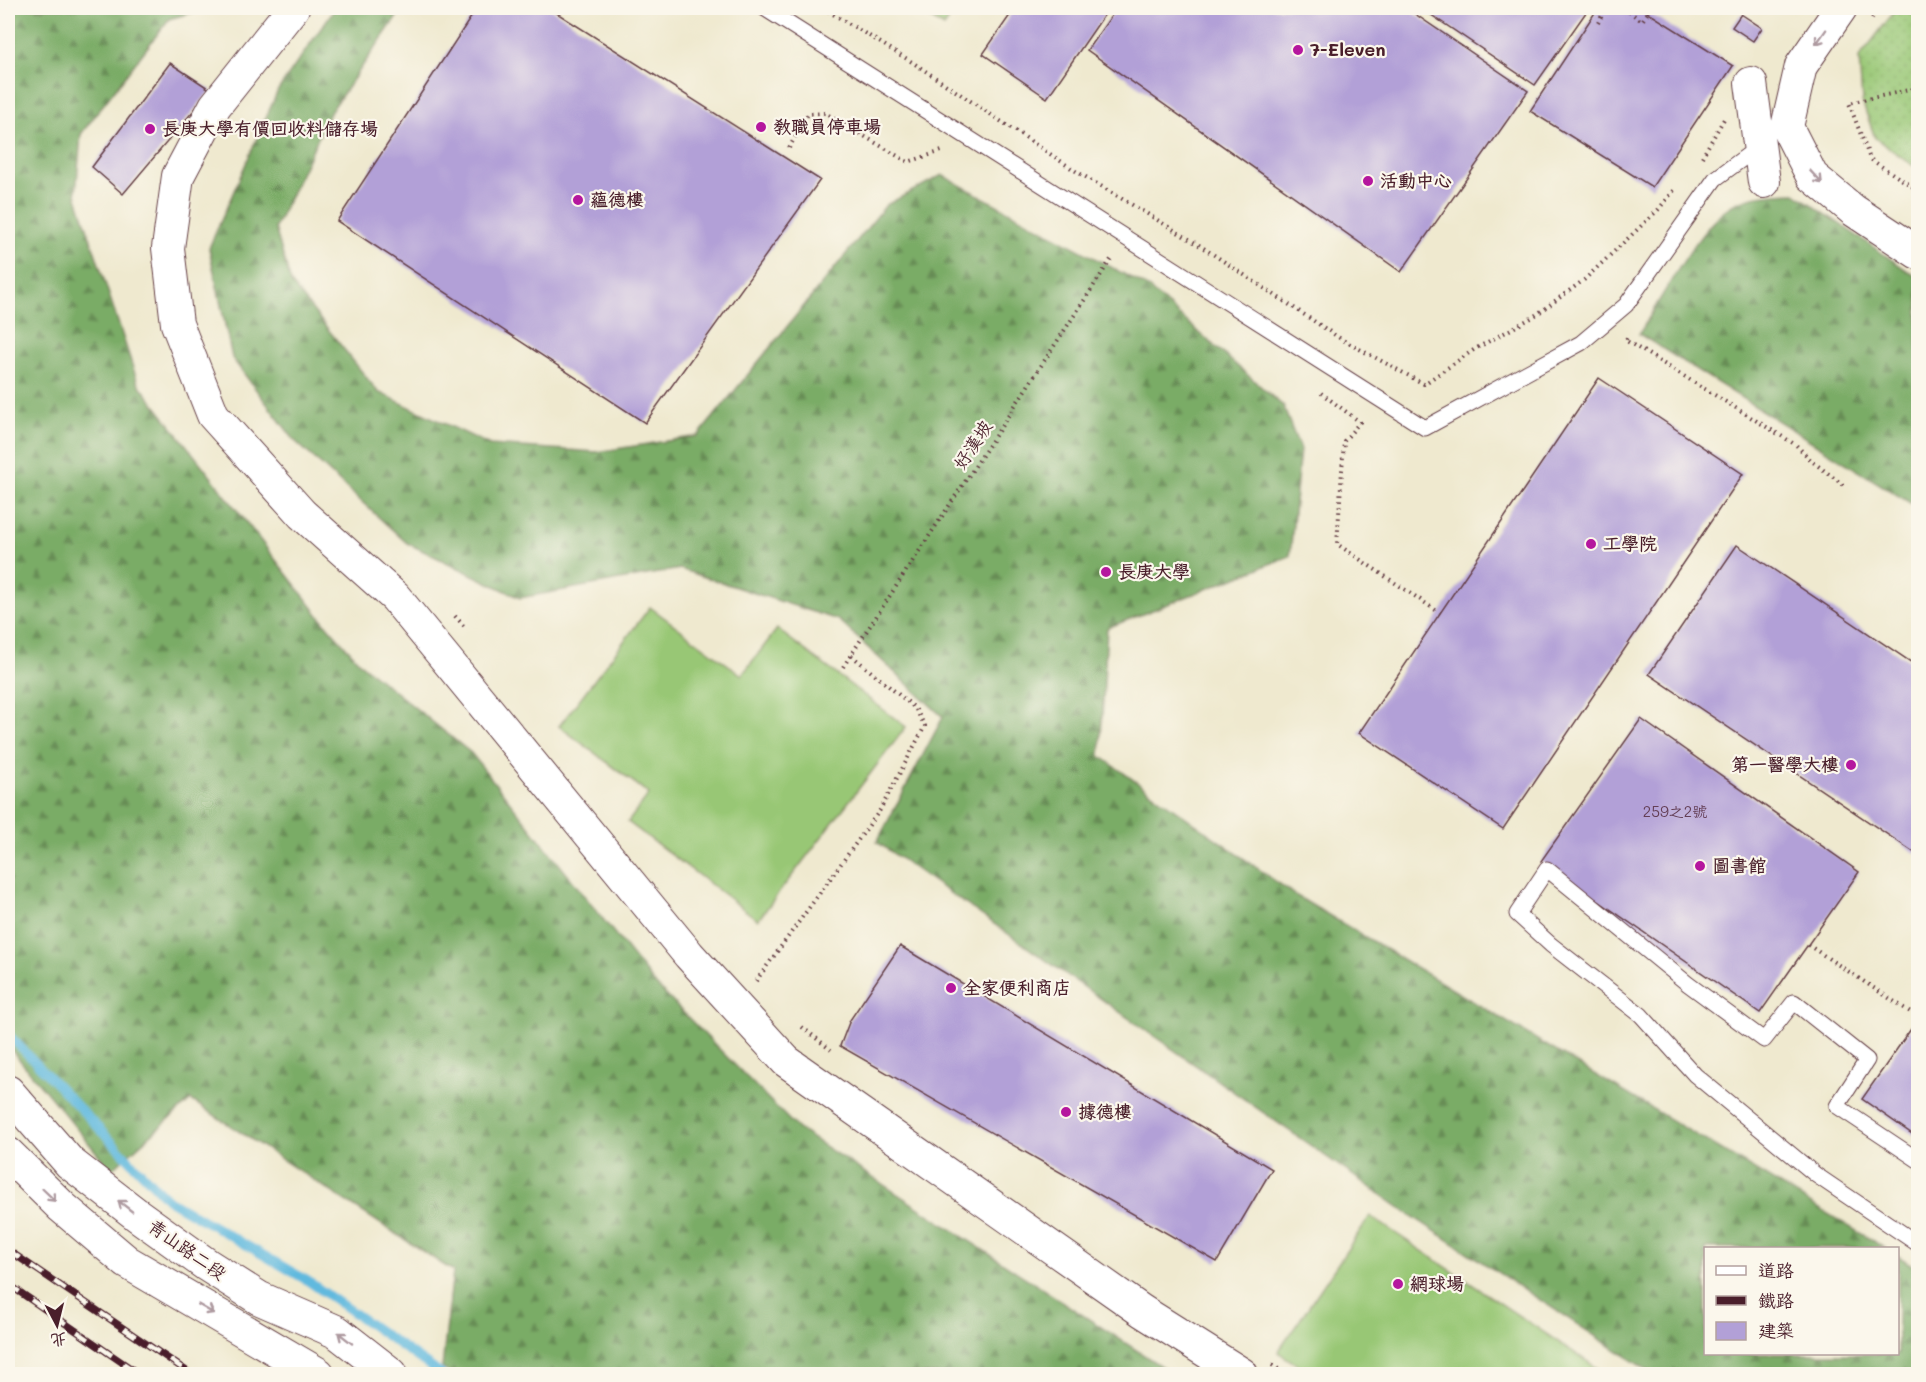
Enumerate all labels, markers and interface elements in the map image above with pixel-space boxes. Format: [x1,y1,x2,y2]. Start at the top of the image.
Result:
one-way arrow [1815,28,1827,44]
place label: 7-Eleven [1310,37,1386,61]
marker: 7-Eleven [1291,43,1305,57]
place label: 教職員停車場 [773,114,881,138]
place label: 長庚大學有價回收料儲存場 [162,116,378,140]
marker: 教職員停車場 [754,120,768,134]
marker: 長庚大學有價回收料儲存場 [143,122,157,136]
place label: 活動中心 [1380,168,1452,192]
one-way arrow [1809,170,1823,185]
marker: 活動中心 [1361,174,1375,188]
place label: 蘊德樓 [590,187,644,211]
marker: 蘊德樓 [571,193,585,207]
street label: 好漢坡 [947,415,997,474]
place label: 工學院 [1603,531,1657,555]
marker: 工學院 [1584,537,1598,551]
place label: 長庚大學 [1118,559,1190,583]
marker: 長庚大學 [1099,565,1113,579]
place label: 第一醫學大樓 [1731,752,1839,776]
marker: 第一醫學大樓 [1844,758,1858,772]
house number: 259之2號 [1643,801,1707,821]
place label: 圖書館 [1712,853,1766,877]
marker: 圖書館 [1693,859,1707,873]
place label: 全家便利商店 [963,975,1071,999]
marker: 全家便利商店 [944,981,958,995]
place label: 據德樓 [1078,1099,1132,1123]
marker: 據德樓 [1059,1105,1073,1119]
one-way arrow [42,1187,57,1202]
one-way arrow [118,1199,134,1212]
street label: 青山路二段 [144,1214,231,1285]
legend [1704,1247,1899,1355]
text: 道路 [1758,1258,1794,1282]
place label: 網球場 [1410,1271,1464,1295]
marker: 網球場 [1391,1277,1405,1291]
text: 鐵路 [1758,1288,1794,1312]
north arrow [27,1295,87,1355]
one-way arrow [197,1304,214,1316]
text: 建築 [1758,1318,1794,1342]
text: 北 [50,1329,68,1352]
one-way arrow [337,1332,353,1345]

